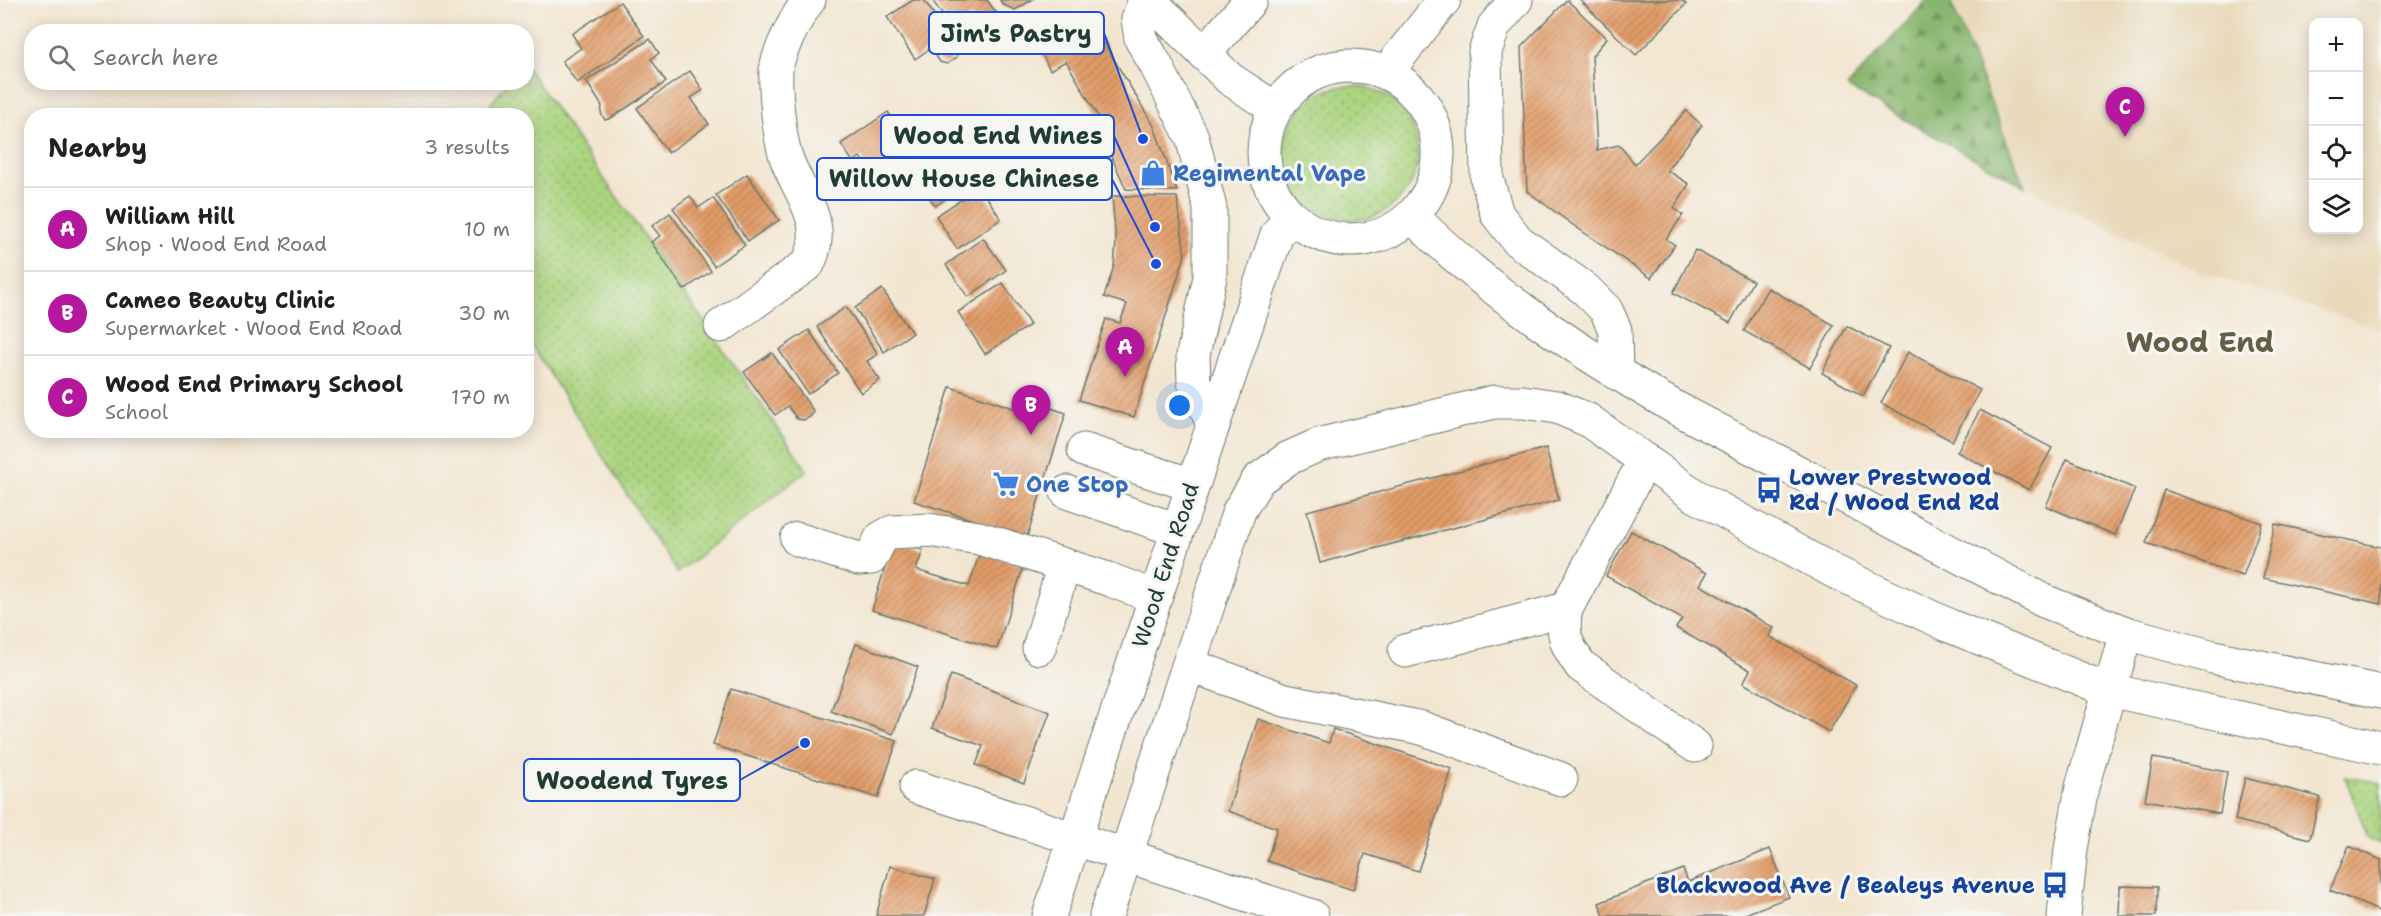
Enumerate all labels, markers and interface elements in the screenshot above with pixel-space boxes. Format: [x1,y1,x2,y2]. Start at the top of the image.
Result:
callout: Jim's Pastry [929,12,1104,54]
text: Jim's Pastry [940,18,1092,50]
map controls [2309,18,2363,234]
button: + [2309,18,2363,72]
search box [24,24,534,90]
icon: search [45,41,78,74]
text: Search here [93,43,219,72]
button: − [2309,72,2363,126]
pin: C [2106,88,2144,137]
callout: Wood End Wines [881,115,1114,157]
text: Wood End Wines [893,120,1103,152]
button: locate [2309,126,2363,180]
text: Nearby [48,130,147,165]
text: 3 results [424,134,510,160]
callout: Willow House Chinese [817,158,1112,200]
shop icon: Regimental Vape [1138,158,1168,188]
place label: Regimental Vape [1173,159,1366,188]
text: Willow House Chinese [829,163,1099,195]
button: layers [2309,180,2363,234]
text: William Hill [105,202,235,231]
text: A [60,216,75,242]
text: 10 m [464,216,510,242]
text: Shop · Wood End Road [105,231,327,257]
text: Cameo Beauty Clinic [105,286,335,315]
text: B [61,300,74,326]
text: 30 m [458,300,510,326]
text: Supermarket · Wood End Road [105,315,402,341]
district label: Wood End [2126,323,2274,361]
pin: A [1106,328,1144,377]
text: Wood End Primary School [105,370,403,399]
text: C [61,384,74,410]
text: 170 m [451,384,510,410]
pin: B [1012,386,1050,435]
your location [1165,391,1194,420]
text: School [105,399,168,425]
place label: Lower Prestwood Rd / Wood End Rd [1789,463,2000,517]
supermarket icon: One Stop [991,469,1021,499]
place label: One Stop [1026,470,1128,499]
bus stop icon: Lower Prestwood Rd / Wood End Rd [1754,475,1784,505]
street label: Wood End Road [1125,479,1206,651]
callout: Woodend Tyres [524,759,740,801]
text: Woodend Tyres [536,765,728,797]
bus stop icon: Blackwood Ave / Bealeys Avenue [2040,870,2070,900]
place label: Blackwood Ave / Bealeys Avenue [1656,871,2035,900]

